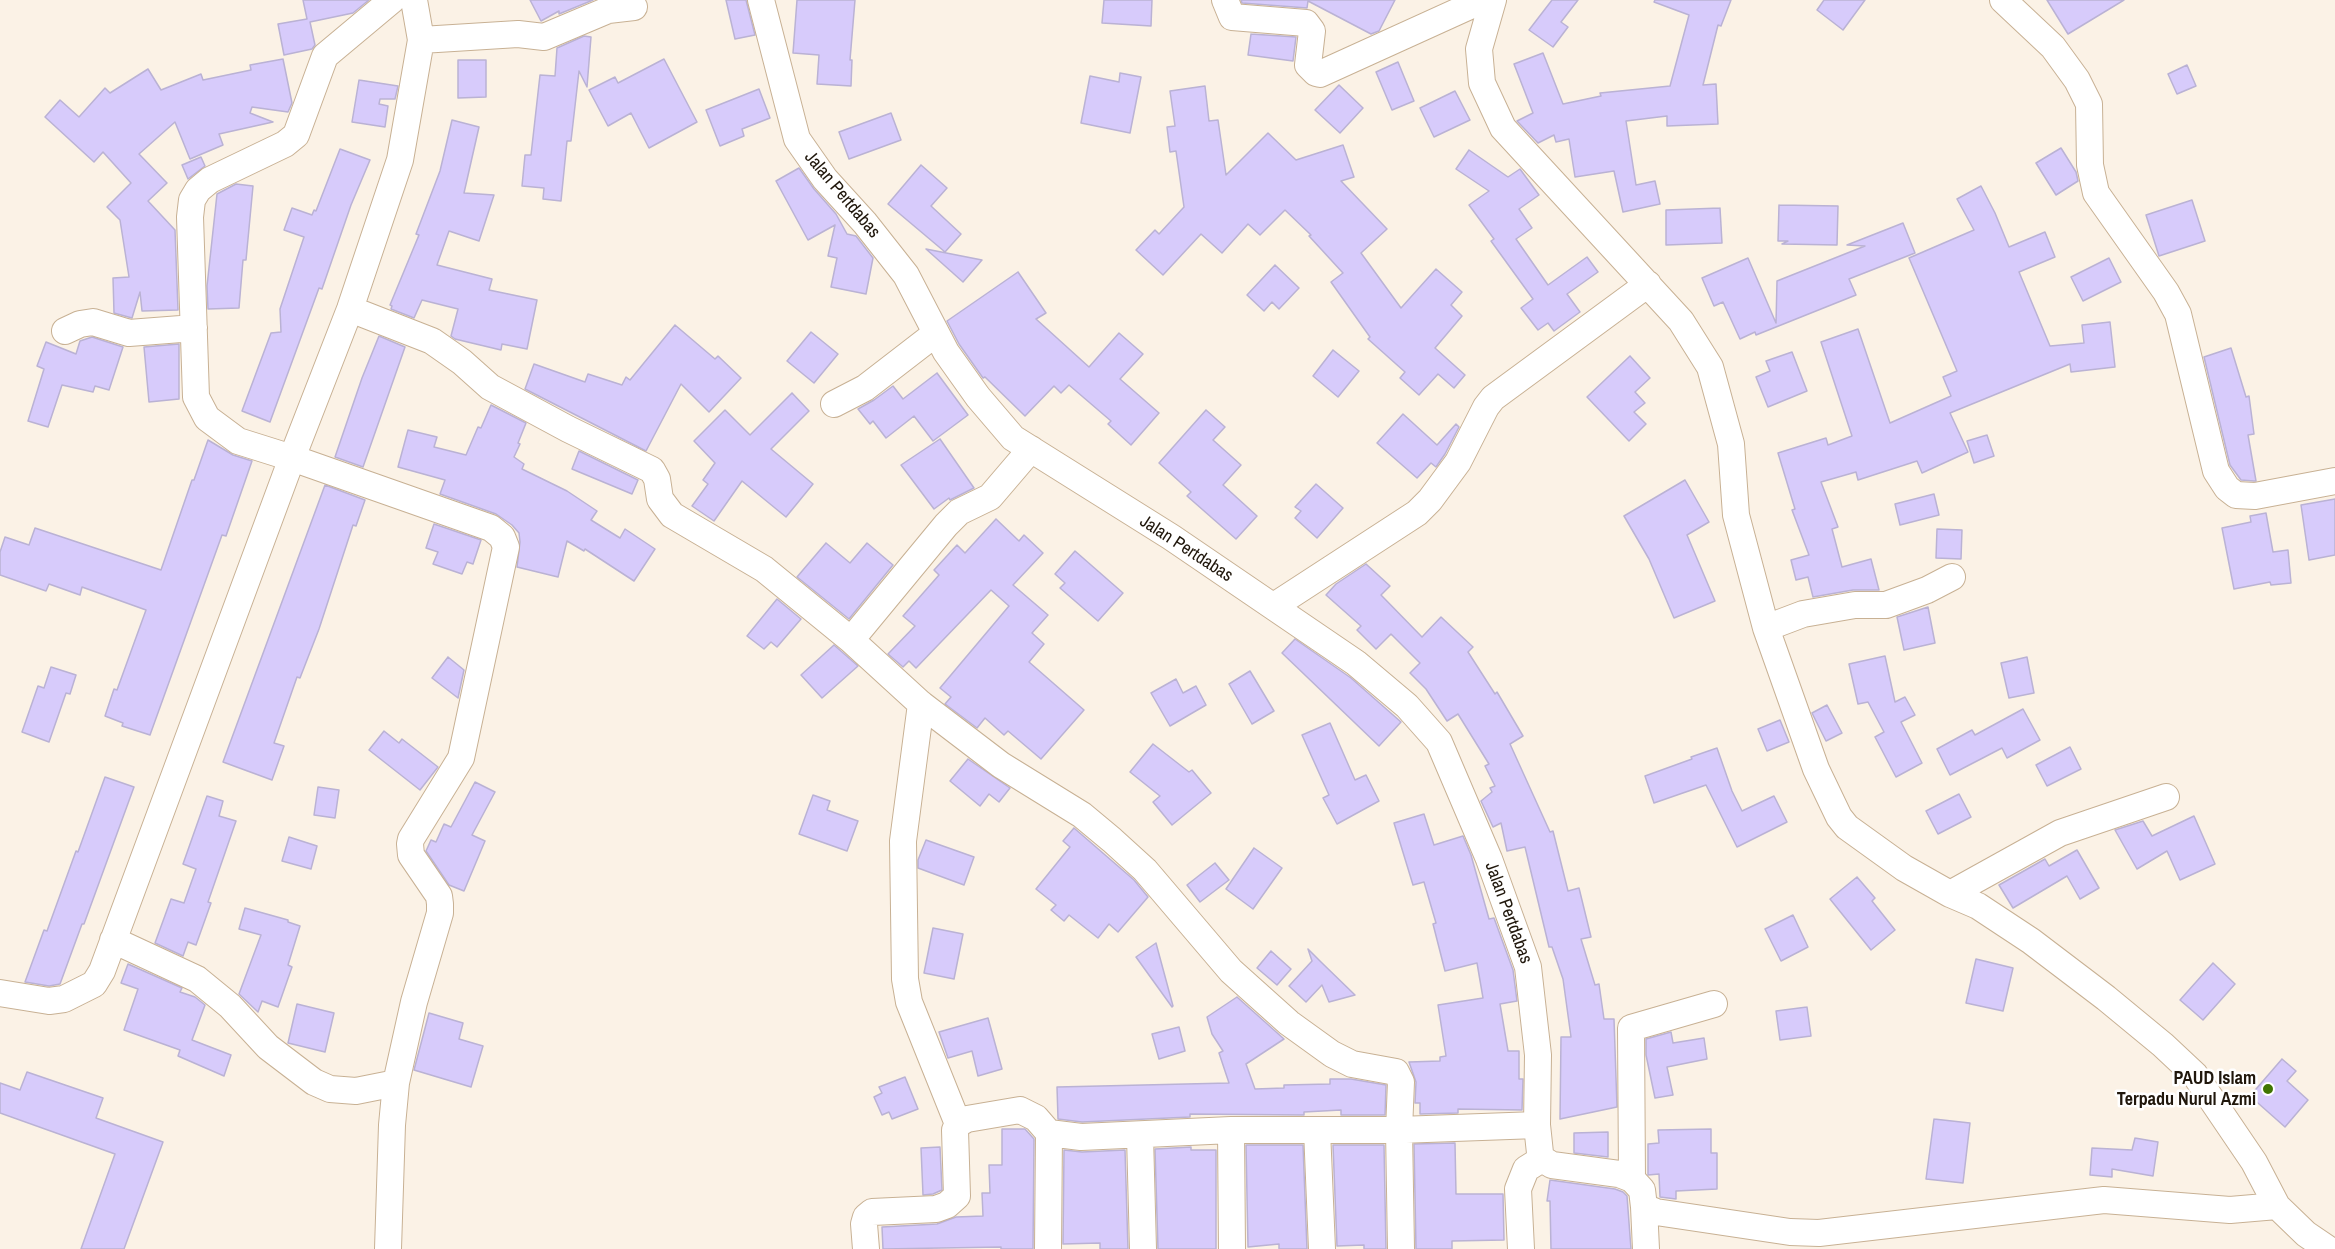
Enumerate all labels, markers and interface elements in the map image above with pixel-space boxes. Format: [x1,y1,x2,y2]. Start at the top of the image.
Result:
street label: Jalan Pertdabas [799,147,885,243]
street label: Jalan Pertdabas [1135,511,1237,587]
street label: Jalan Pertdabas [1480,859,1536,967]
place label: PAUD Islam Terpadu Nurul Azmi [2117,1068,2256,1110]
marker: PAUD Islam Terpadu Nurul Azmi [2261,1082,2275,1096]

